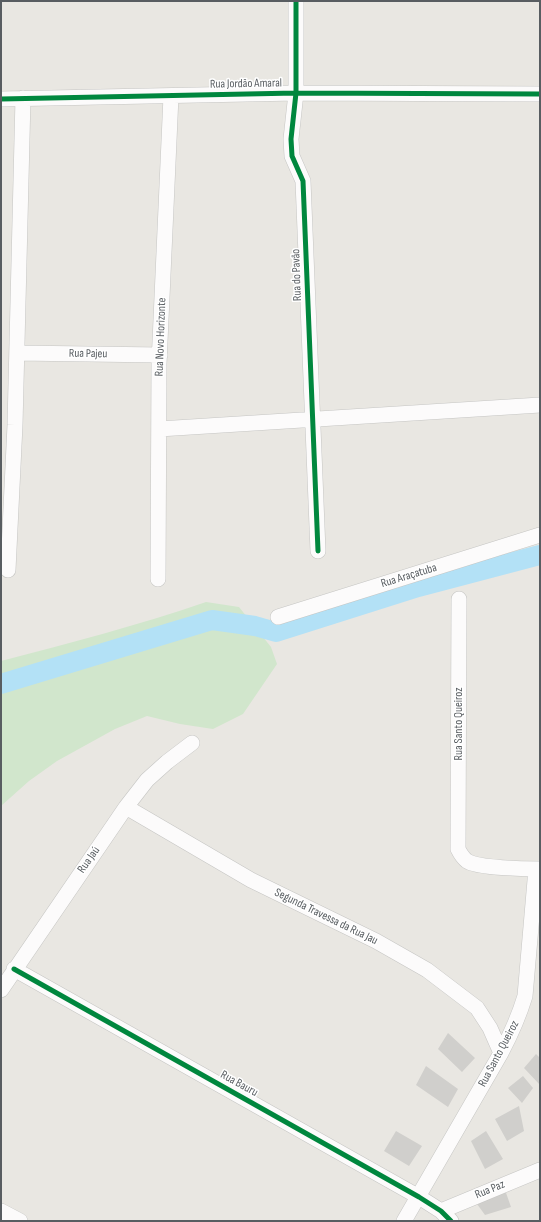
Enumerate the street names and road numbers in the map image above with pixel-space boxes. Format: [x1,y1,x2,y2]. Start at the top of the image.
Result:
street label: Rua Jordão Amaral [210,76,282,92]
street label: Rua do Pavão [289,249,305,301]
street label: Rua Novo Horizonte [152,297,170,377]
street label: Rua Pajeu [69,346,107,362]
street label: Rua Araçatuba [379,561,439,591]
street label: Rua Santo Queiroz [452,688,466,760]
street label: Rua Jaú [75,844,103,876]
street label: Segunda Travessa da Rua Jau [272,886,380,948]
street label: Rua Santo Queiroz [476,1018,522,1090]
street label: Rua Bauru [218,1068,260,1100]
street label: Rua Paz [473,1178,507,1202]

